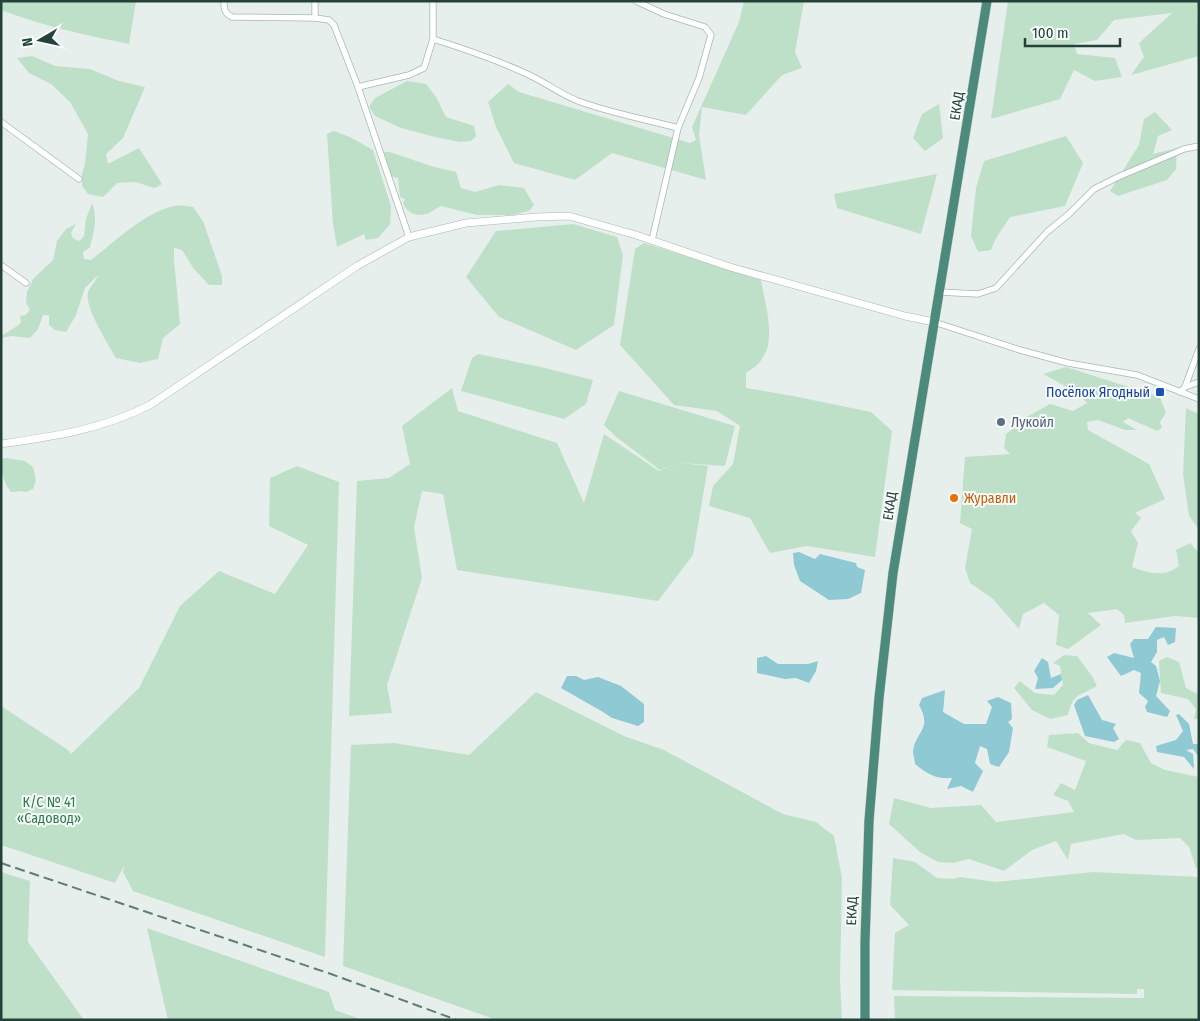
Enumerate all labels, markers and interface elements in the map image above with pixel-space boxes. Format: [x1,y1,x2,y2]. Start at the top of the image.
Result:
north arrow [15,15,65,65]
scale bar [1025,15,1120,47]
text: 100 m [1032,24,1069,42]
text: N [19,36,37,47]
street label: ЕКАД [946,90,968,122]
place label: Посёлок Ягодный [1046,384,1150,401]
marker: Посёлок Ягодный [1154,386,1166,398]
place label: Лукойл [1011,414,1054,431]
marker: Лукойл [995,416,1007,428]
street label: ЕКАД [879,490,901,522]
place label: Журавли [964,490,1016,507]
marker: Журавли [948,492,960,504]
park label: К/С № 41 «Садовод» [17,794,81,827]
street label: ЕКАД [843,896,861,926]

